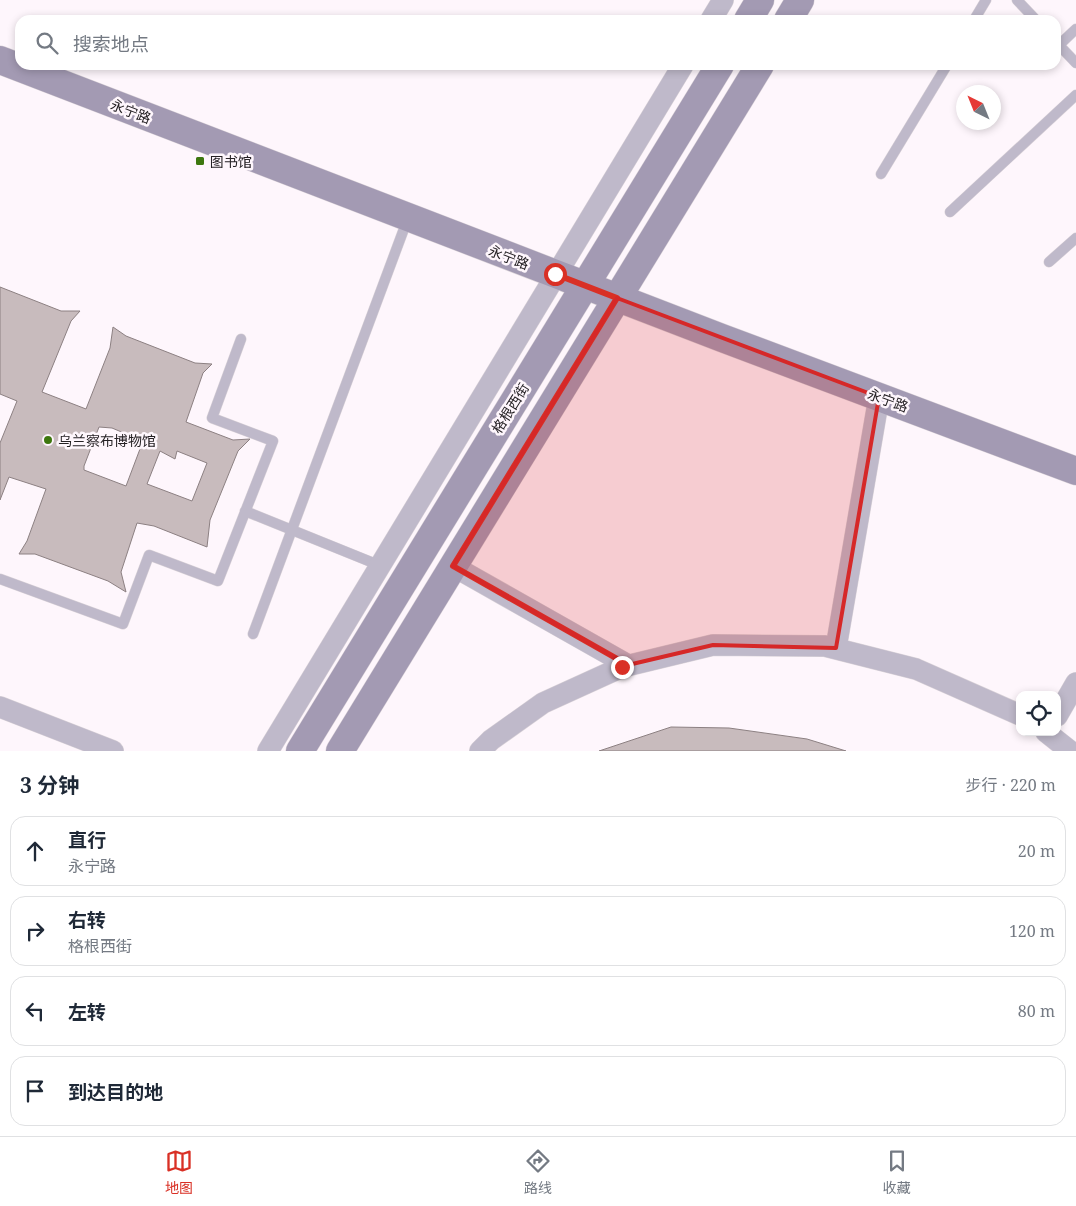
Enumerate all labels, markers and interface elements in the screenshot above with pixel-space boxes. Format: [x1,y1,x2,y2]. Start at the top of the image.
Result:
search box [15,15,1061,70]
icon: search [33,29,61,57]
text: 搜索地点 [73,31,149,57]
north arrow [956,85,1001,130]
street label: 永宁路 [108,95,154,127]
place label: 图书馆 [210,152,252,171]
marker: 图书馆 [194,155,206,167]
street label: 永宁路 [486,241,532,273]
route start [544,263,567,286]
street label: 格根西街 [487,379,533,437]
street label: 永宁路 [865,384,911,416]
place label: 乌兰察布博物馆 [58,431,156,450]
marker: 乌兰察布博物馆 [42,434,54,446]
route end [611,656,634,679]
map controls [1016,691,1061,736]
button: locate [1016,691,1061,736]
text: 3 分钟 [20,771,79,799]
text: 步行 · 220 m [966,774,1056,796]
text: 直行 [68,827,106,853]
icon: ahead [21,837,49,865]
text: 20 m [1018,840,1055,862]
text: 永宁路 [68,855,116,877]
text: 右转 [68,907,106,933]
icon: right [21,917,49,945]
text: 120 m [1009,920,1055,942]
text: 格根西街 [68,935,132,957]
icon: left [21,997,49,1025]
text: 左转 [68,999,106,1025]
text: 80 m [1018,1000,1055,1022]
icon: arrive [21,1077,49,1105]
text: 到达目的地 [68,1079,163,1105]
tab: 地图 [165,1147,193,1197]
tab: 路线 [524,1147,552,1197]
tab: 收藏 [883,1147,911,1197]

